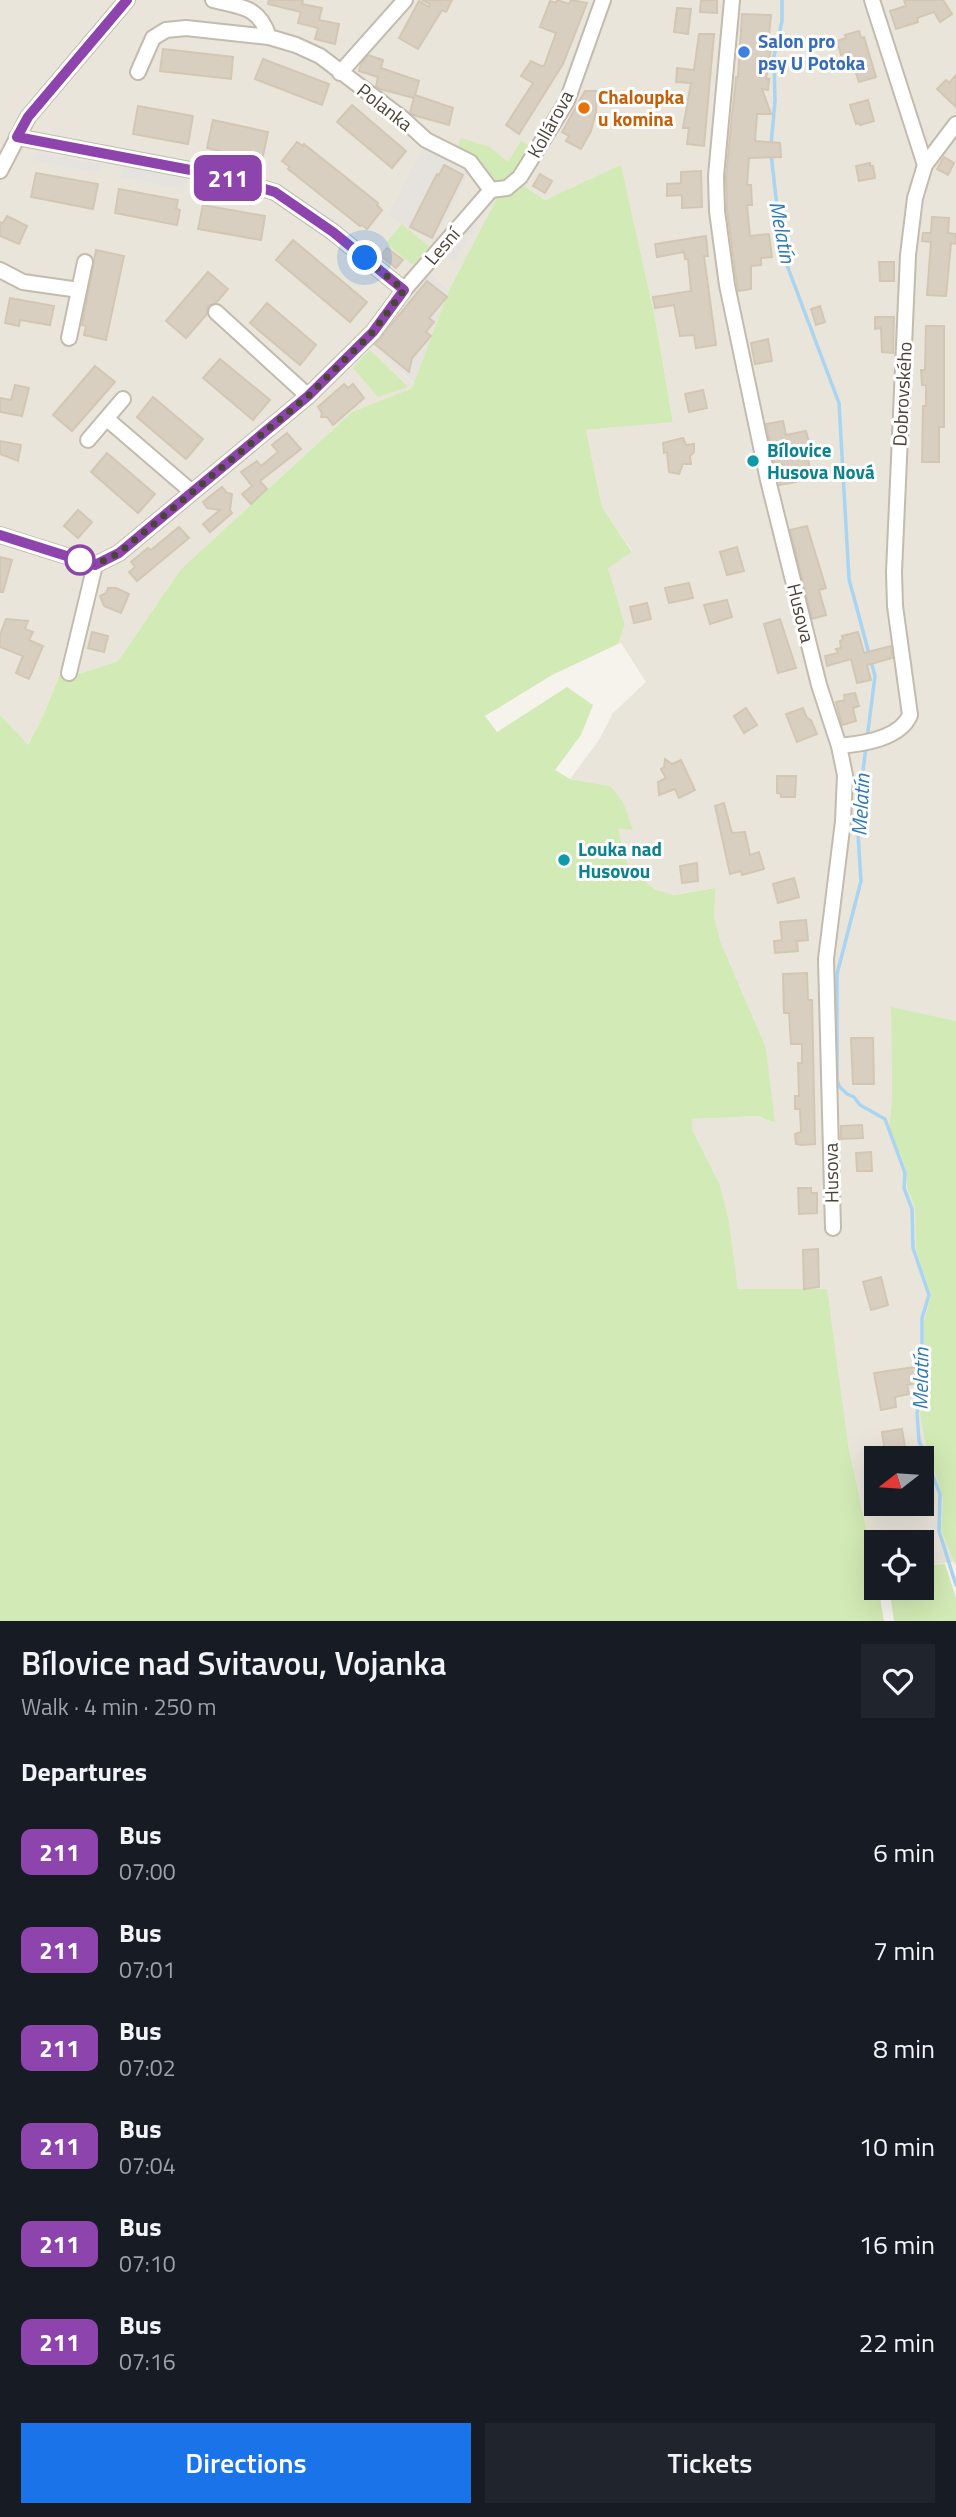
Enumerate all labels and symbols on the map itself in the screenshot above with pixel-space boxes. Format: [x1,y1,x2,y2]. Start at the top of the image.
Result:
place label: Salon pro psy U Potoka [758,26,866,77]
marker: Salon pro psy U Potoka [736,44,752,60]
street label: Polanka [351,76,420,138]
place label: Chaloupka u komina [598,82,684,133]
street label: Kollárova [519,84,580,163]
marker: Chaloupka u komina [576,100,592,116]
line badge: 211 [188,155,268,201]
water label: Melatín [761,198,805,266]
street label: Lesní [417,219,467,271]
your location [347,240,382,275]
street label: Dobrovského [884,341,919,447]
place label: Bílovice Husova Nová [767,435,875,486]
marker: Bílovice Husova Nová [745,453,761,469]
unlabelled marker [65,545,95,575]
street label: Husova [780,580,823,646]
water label: Melatín [842,772,878,837]
place label: Louka nad Husovou [578,834,662,885]
marker: Louka nad Husovou [556,852,572,868]
street label: Husova [815,1142,846,1203]
water label: Melatín [903,1347,937,1410]
north arrow [864,1446,934,1516]

